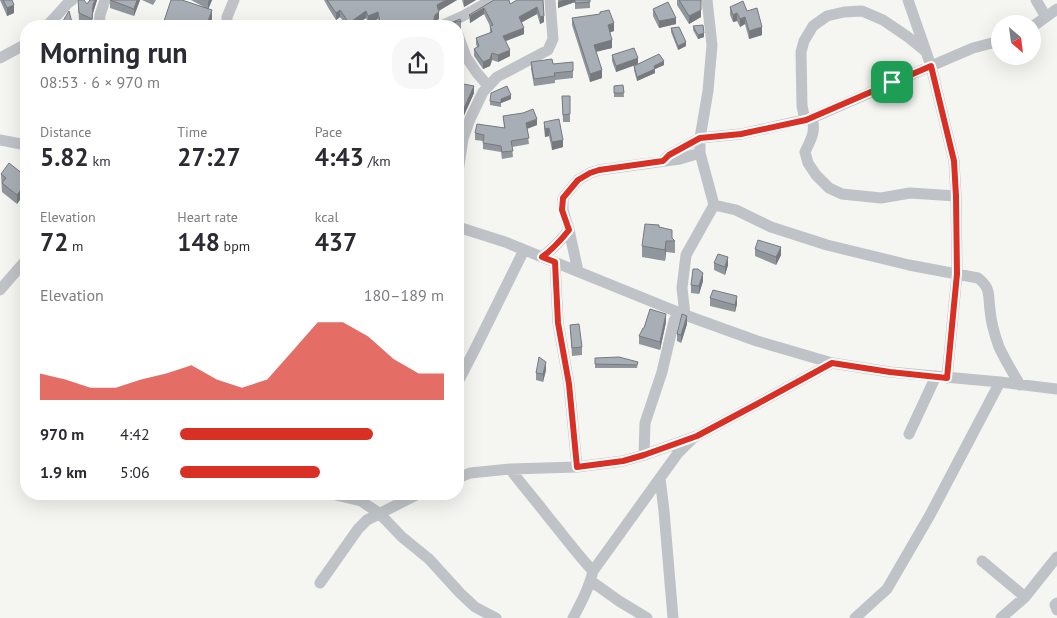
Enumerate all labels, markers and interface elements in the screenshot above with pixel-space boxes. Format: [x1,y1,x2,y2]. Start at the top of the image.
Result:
north arrow [991,15,1041,65]
map controls [991,15,1041,65]
text: Morning run [40,34,188,71]
button: share [392,37,444,89]
pin [871,61,913,103]
icon: arrive [878,68,906,96]
text: 08:53 · 6 × 970 m [40,72,160,92]
text: Distance [40,123,91,141]
text: Time [177,123,207,141]
text: Pace [315,123,342,141]
text: 5.82 [40,141,89,173]
text: 27:27 [177,141,241,173]
text: 4:43 [315,141,364,173]
text: km [89,152,111,170]
text: /km [364,152,391,170]
text: Elevation [40,208,96,226]
text: Heart rate [177,208,238,226]
text: kcal [315,208,339,226]
text: 72 [40,226,68,258]
text: 148 [177,226,220,258]
text: 437 [315,226,357,258]
text: m [68,237,83,255]
text: bpm [220,237,250,255]
text: Elevation [40,285,104,305]
text: 180–189 m [364,285,444,305]
text: 970 m [40,424,84,444]
text: 4:42 [120,424,150,444]
text: 1.9 km [40,462,87,482]
text: 5:06 [120,462,150,482]

